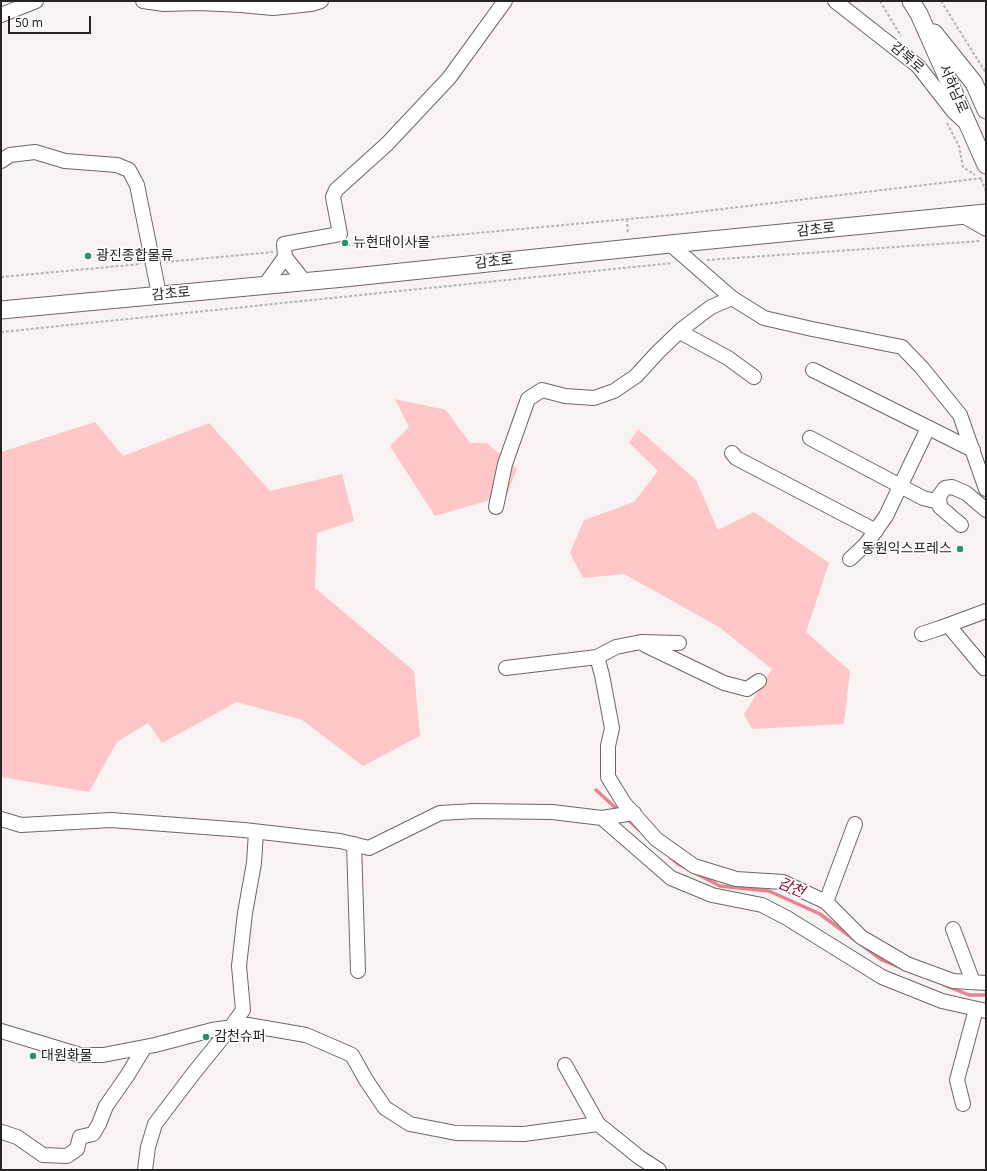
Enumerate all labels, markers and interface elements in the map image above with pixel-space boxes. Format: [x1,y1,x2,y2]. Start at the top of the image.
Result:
scale bar [10,8,93,34]
text: 50 m [15,14,43,31]
street label: 감북로 [887,39,927,77]
street label: 서하남로 [935,62,971,116]
street label: 감초로 [796,220,836,240]
place label: 뉴현대이사몰 [353,235,430,251]
marker: 뉴현대이사몰 [340,238,350,248]
place label: 광진종합물류 [96,248,173,264]
marker: 광진종합물류 [83,251,93,261]
street label: 감초로 [474,252,514,272]
street label: 감초로 [151,284,191,304]
place label: 동원익스프레스 [862,541,952,557]
marker: 동원익스프레스 [955,544,965,554]
water label: 감천 [775,874,807,902]
place label: 감천슈퍼 [214,1029,266,1045]
marker: 감천슈퍼 [201,1032,211,1042]
place label: 대원화물 [41,1048,93,1064]
marker: 대원화물 [28,1051,38,1061]

